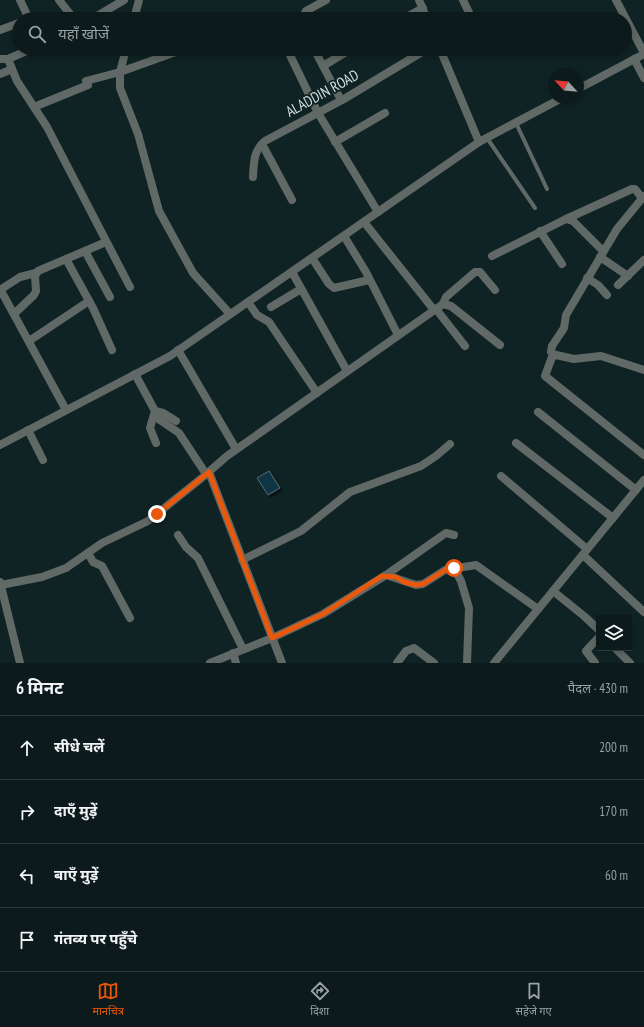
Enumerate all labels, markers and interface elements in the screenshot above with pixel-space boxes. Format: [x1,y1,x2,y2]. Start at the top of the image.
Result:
search box [12,12,632,56]
icon: search [26,23,48,45]
text: यहाँ खोजें [58,24,109,43]
street label: ALADDIN ROAD [282,65,362,121]
north arrow [548,68,584,104]
route end [148,505,166,523]
route start [445,559,463,577]
map controls [596,615,632,651]
button: layers [596,615,632,651]
text: 6 मिनट [16,677,63,699]
text: पैदल · 430 m [568,680,628,697]
icon: ahead [16,737,38,759]
text: सीधे चलें [54,737,104,756]
text: 200 m [599,739,628,756]
icon: right [16,801,38,823]
text: दाएँ मुड़ें [54,801,97,820]
text: 170 m [599,803,628,820]
icon: left [16,865,38,887]
text: बाएँ मुड़ें [54,865,98,884]
text: 60 m [605,867,628,884]
icon: arrive [16,929,38,951]
text: गंतव्य पर पहुँचे [54,929,137,948]
tab: मानचित्र [92,980,124,1019]
tab: दिशा [309,980,331,1019]
tab: सहेजे गए [516,980,552,1019]

